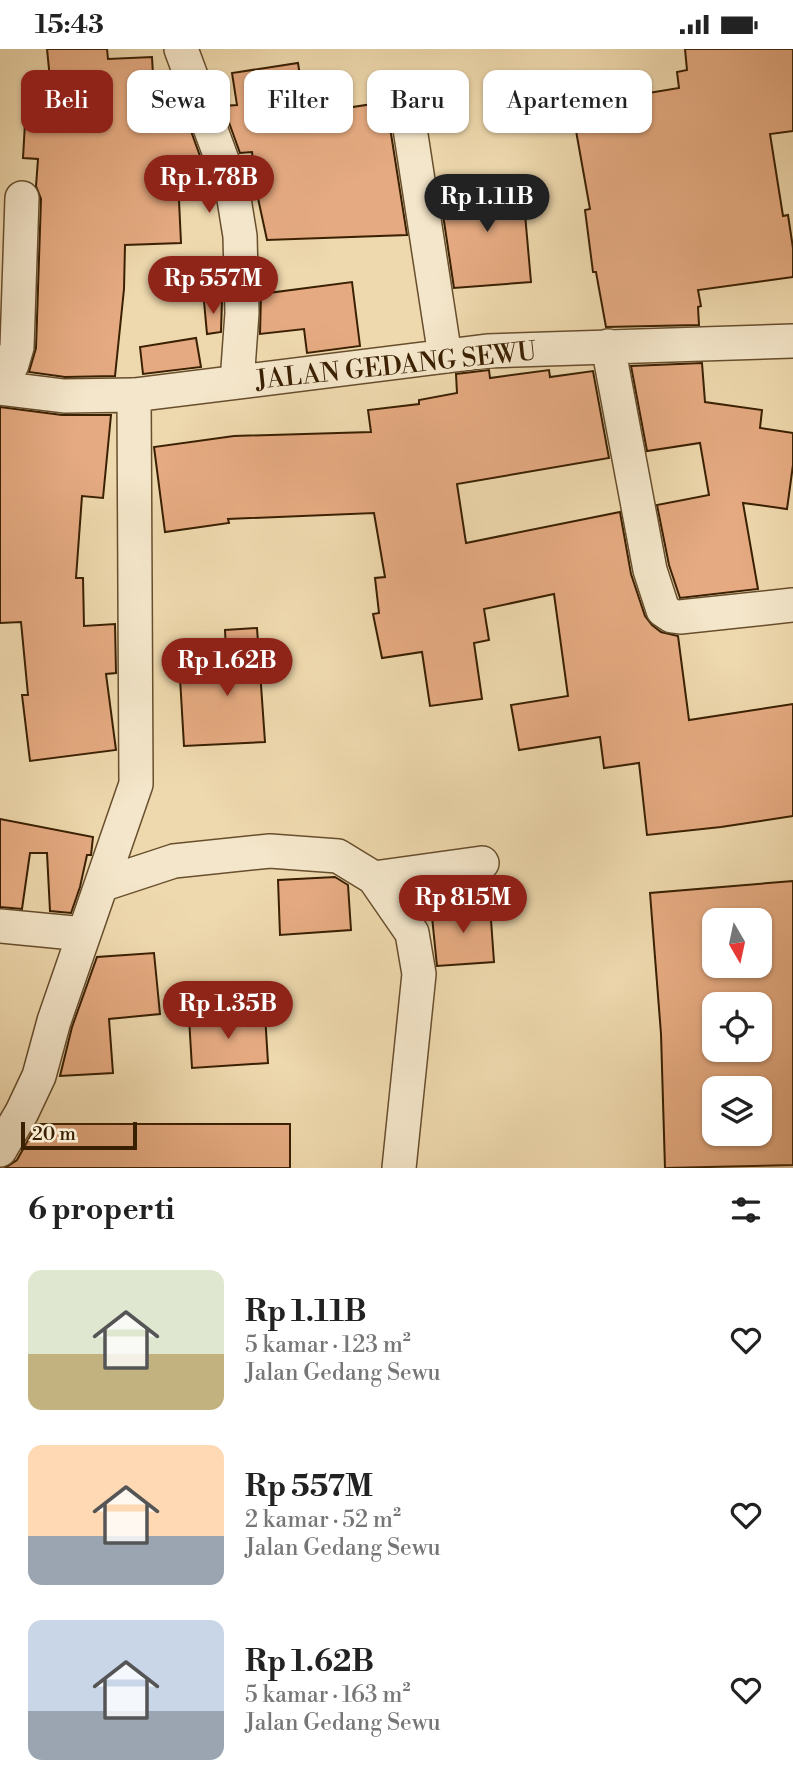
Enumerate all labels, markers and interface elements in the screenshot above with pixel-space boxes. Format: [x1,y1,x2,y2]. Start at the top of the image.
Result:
text: 15:43 [35,9,104,41]
chip: Beli [21,70,113,133]
chip: Sewa [127,70,230,133]
chip: Filter [244,70,353,133]
chip: Baru [367,70,469,133]
chip: Apartemen [483,70,652,133]
pin: Rp 1.78B [137,155,281,215]
text: Rp 1.78B [160,164,258,192]
pin: Rp 1.11B [415,174,559,234]
text: Rp 1.11B [440,183,534,211]
pin: Rp 557M [148,257,278,316]
text: Rp 557M [164,265,262,293]
street label: JALAN GEDANG SEWU [253,335,538,397]
pin: Rp 1.62B [155,639,299,698]
text: Rp 1.62B [178,647,276,675]
pin: Rp 815M [398,875,528,935]
text: Rp 815M [415,884,511,912]
north arrow [702,908,772,978]
map controls [702,908,772,1146]
pin: Rp 1.35B [156,981,300,1041]
text: Rp 1.35B [179,990,277,1018]
button: locate [702,992,772,1062]
button: layers [702,1076,772,1146]
scale bar [21,1119,136,1151]
text: 20 m [32,1122,76,1146]
text: 6 properti [28,1191,175,1229]
icon: filters [727,1191,765,1229]
text: Rp 1.11B [245,1293,366,1331]
icon: home [84,1298,168,1382]
icon: heart [727,1321,765,1359]
text: 5 kamar · 123 m² [245,1331,411,1359]
text: Jalan Gedang Sewu [245,1359,441,1387]
text: Rp 557M [245,1468,373,1506]
icon: home [84,1473,168,1557]
icon: heart [727,1496,765,1534]
text: 2 kamar · 52 m² [245,1506,401,1534]
text: Jalan Gedang Sewu [245,1534,441,1562]
text: Rp 1.62B [245,1643,374,1681]
icon: home [84,1648,168,1732]
icon: heart [727,1671,765,1709]
text: 5 kamar · 163 m² [245,1681,410,1709]
text: Jalan Gedang Sewu [245,1709,441,1737]

